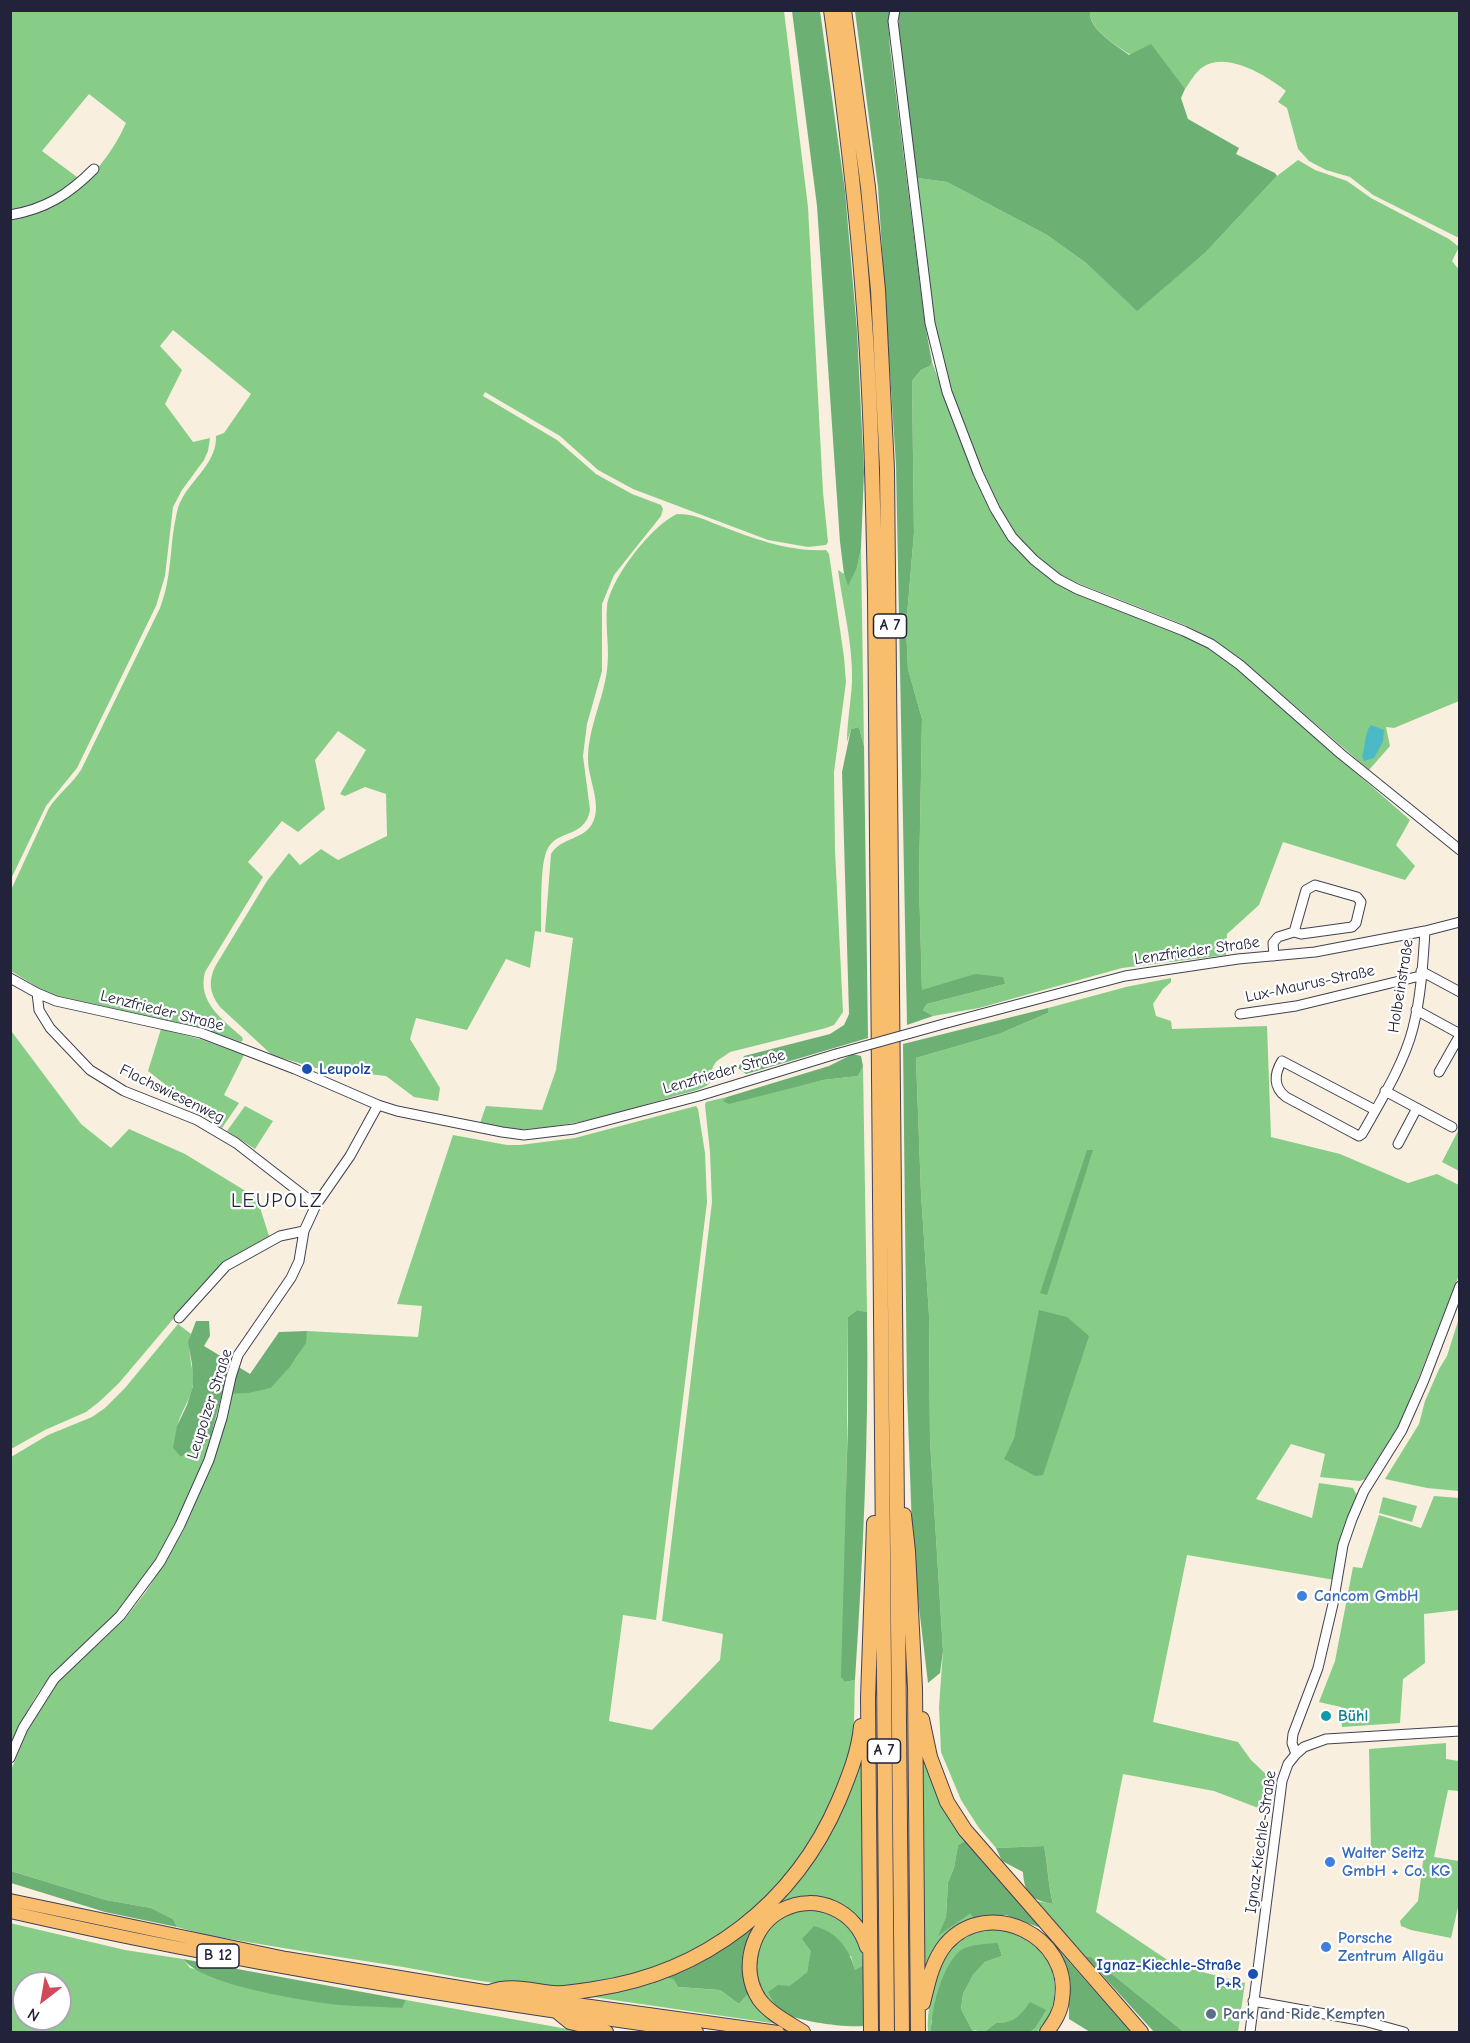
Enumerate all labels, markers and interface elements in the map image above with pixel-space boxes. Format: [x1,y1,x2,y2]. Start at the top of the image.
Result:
road number: A 7 [874,614,906,638]
street label: Lenzfrieder Straße [1133,933,1261,969]
street label: Holbeinstraße [1384,938,1418,1034]
street label: Lux-Maurus-Straße [1244,961,1376,1007]
street label: Lenzfrieder Straße [98,986,226,1036]
street label: Lenzfrieder Straße [661,1045,787,1099]
place label: Leupolz [319,1059,371,1079]
street label: Flachswiesenweg [116,1060,228,1128]
marker: Leupolz [300,1062,314,1076]
district label: LEUPOLZ [231,1189,323,1213]
street label: Leupolzer Straße [183,1346,237,1462]
place label: Cancom GmbH [1314,1586,1419,1606]
marker: Cancom GmbH [1295,1589,1309,1603]
place label: Bühl [1338,1706,1368,1726]
marker: Bühl [1319,1709,1333,1723]
road number: A 7 [868,1739,900,1763]
street label: Ignaz-Kiechle-Straße [1241,1769,1281,1915]
place label: Walter Seitz GmbH + Co. KG [1342,1843,1450,1881]
marker: Walter Seitz GmbH + Co. KG [1323,1855,1337,1869]
place label: Porsche Zentrum Allgäu [1338,1928,1444,1966]
marker: Porsche Zentrum Allgäu [1319,1940,1333,1954]
road number: B 12 [197,1944,239,1968]
place label: Ignaz-Kiechle-Straße P+R [1096,1955,1241,1993]
marker: Ignaz-Kiechle-Straße P+R [1246,1967,1260,1981]
north arrow [12,1971,72,2031]
text: N [25,2004,43,2025]
place label: Park and Ride Kempten [1223,2004,1385,2024]
marker: Park and Ride Kempten [1204,2007,1218,2021]

